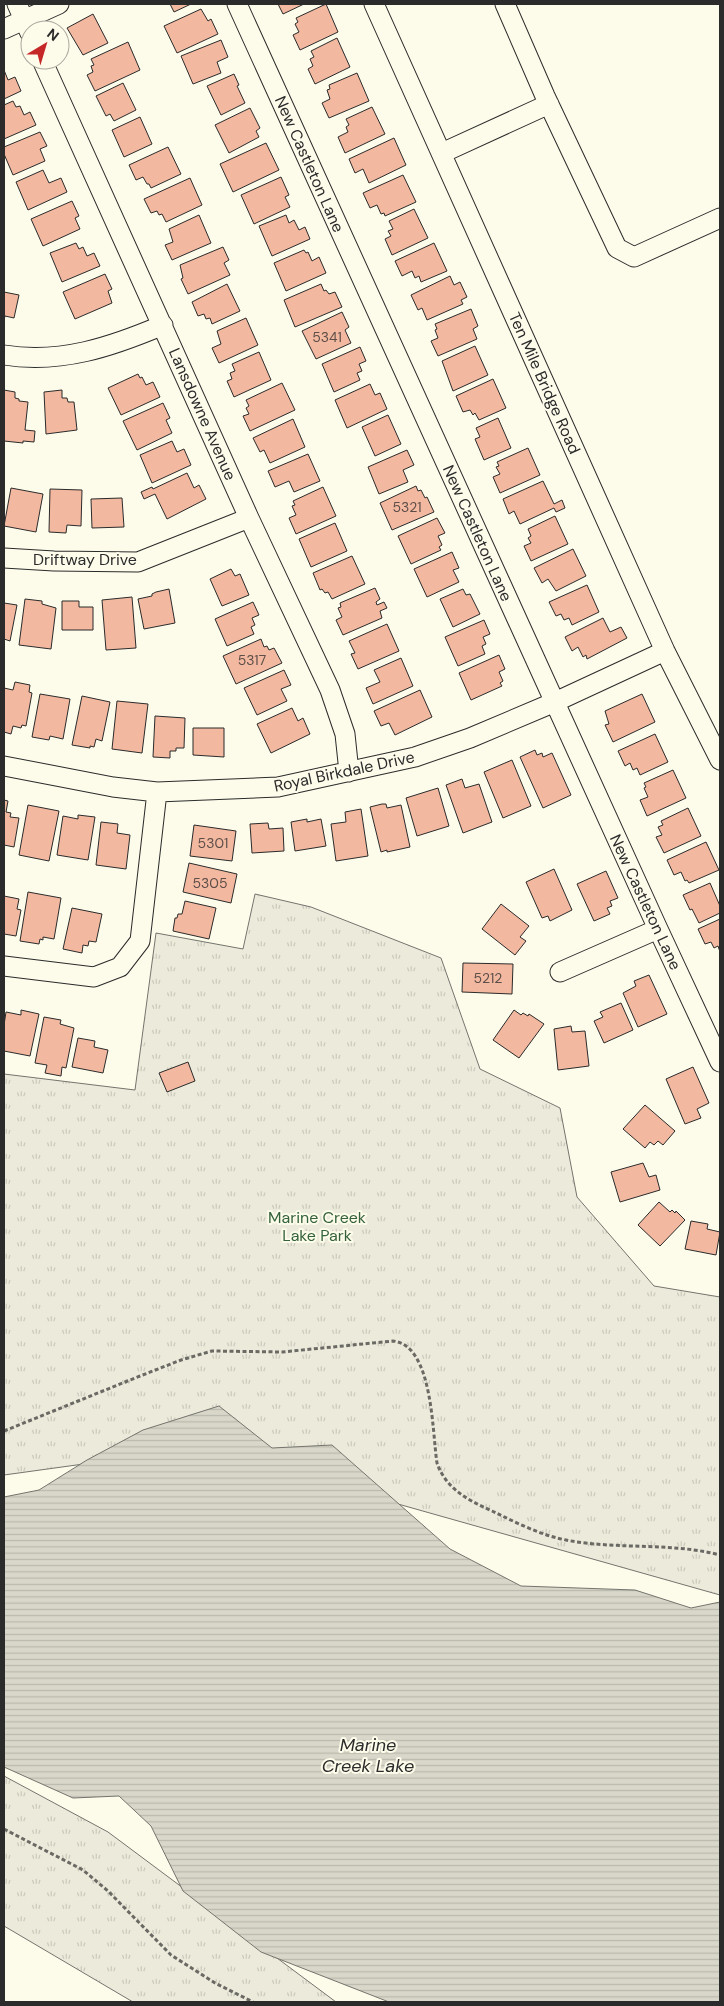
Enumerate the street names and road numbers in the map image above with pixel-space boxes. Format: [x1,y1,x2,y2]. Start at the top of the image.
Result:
street label: New Castleton Lane [270,93,349,236]
street label: Ten Mile Bridge Road [504,309,585,457]
street label: Lansdowne Avenue [164,345,241,484]
street label: New Castleton Lane [438,462,517,605]
street label: Driftway Drive [33,549,137,570]
street label: Royal Birkdale Drive [272,746,416,797]
street label: New Castleton Lane [605,831,686,973]

